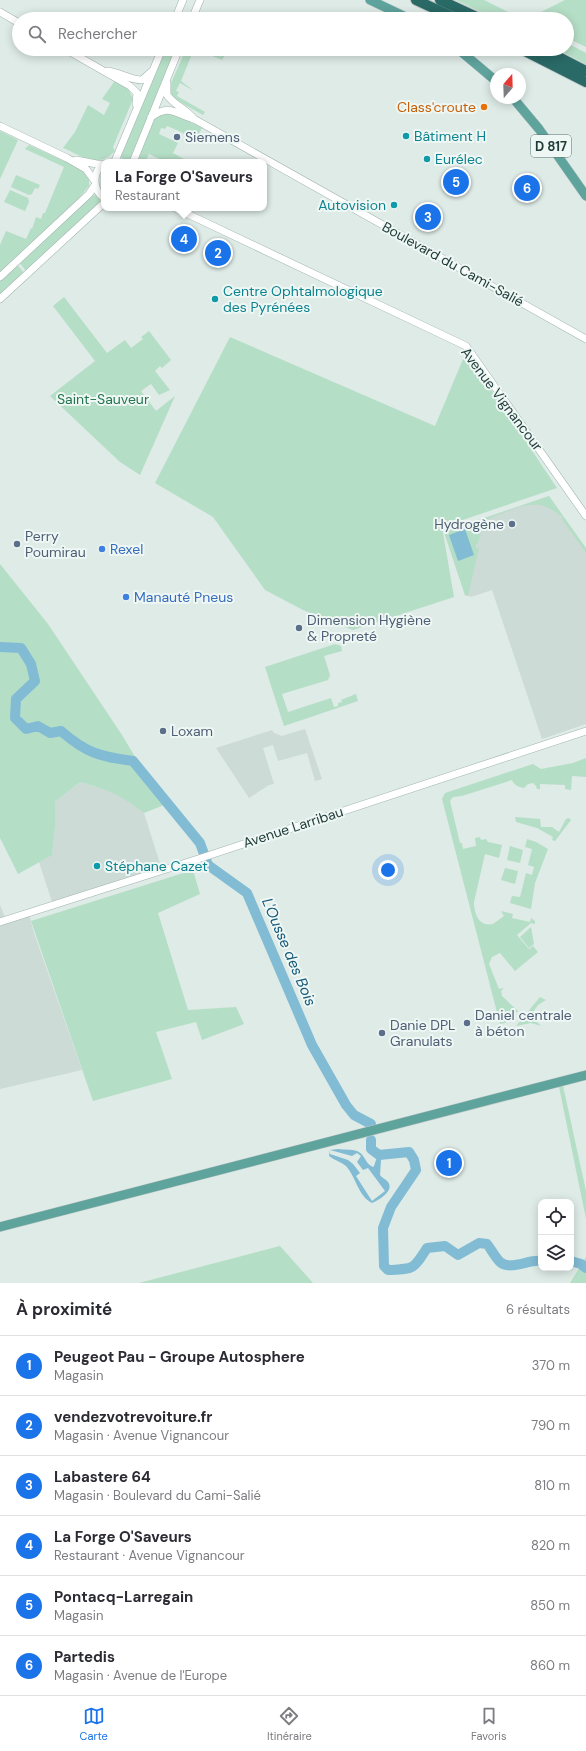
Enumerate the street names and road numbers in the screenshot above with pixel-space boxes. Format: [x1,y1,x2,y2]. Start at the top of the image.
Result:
road number: D 817 [531,135,571,157]
street label: Boulevard du Cami-Salié [379,217,527,311]
street label: Avenue Vignancour [457,344,547,454]
street label: Avenue Larribau [241,802,345,852]

